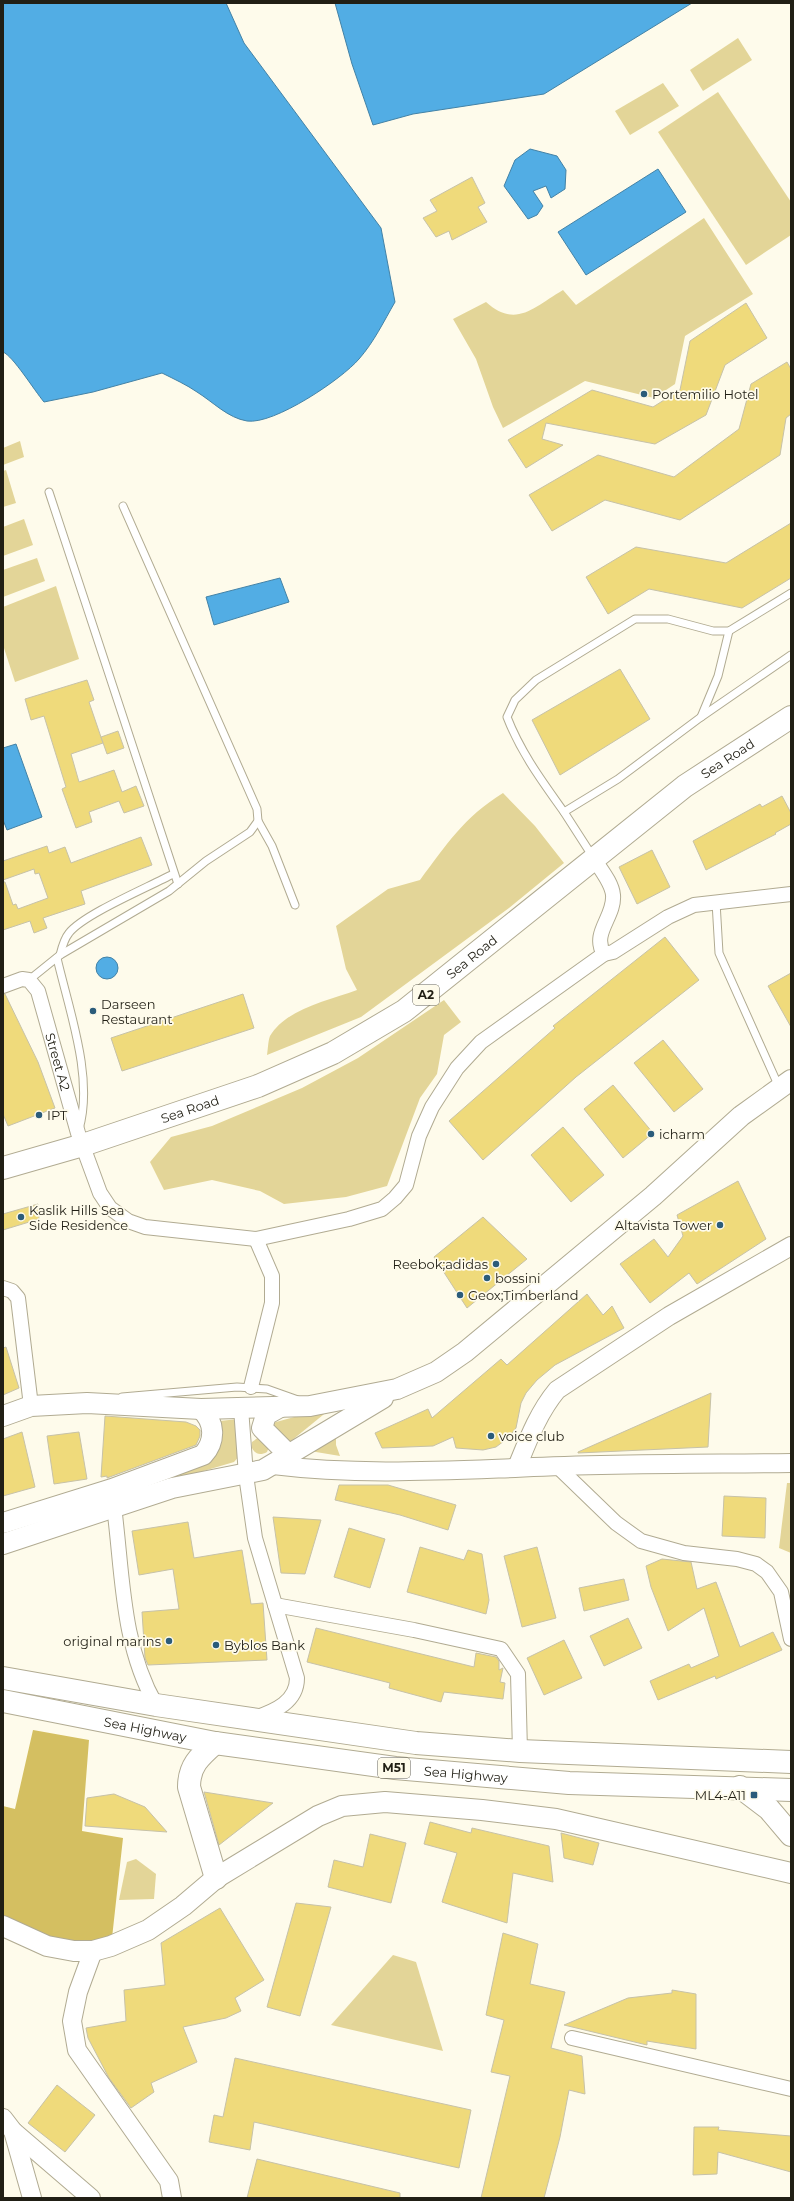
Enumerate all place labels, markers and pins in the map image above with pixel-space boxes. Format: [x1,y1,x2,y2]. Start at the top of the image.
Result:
place label: Portemilio Hotel [652,386,759,402]
marker: Portemilio Hotel [639,389,649,399]
place label: Darseen Restaurant [101,996,172,1027]
marker: Darseen Restaurant [88,1006,98,1016]
place label: IPT [47,1107,68,1123]
marker: IPT [34,1110,44,1120]
place label: icharm [659,1126,705,1142]
marker: icharm [646,1129,656,1139]
place label: Kaslik Hills Sea Side Residence [29,1202,128,1233]
marker: Kaslik Hills Sea Side Residence [16,1212,26,1222]
place label: Altavista Tower [615,1217,712,1233]
marker: Altavista Tower [715,1220,725,1230]
place label: Reebok;adidas [393,1256,488,1272]
marker: Reebok;adidas [491,1259,501,1269]
place label: bossini [495,1270,540,1286]
marker: bossini [482,1273,492,1283]
place label: Geox;Timberland [468,1287,579,1303]
marker: Geox;Timberland [455,1290,465,1300]
place label: voice club [499,1428,564,1444]
marker: voice club [486,1431,496,1441]
place label: original marins [63,1633,161,1649]
marker: original marins [164,1636,174,1646]
place label: Byblos Bank [224,1637,305,1653]
marker: Byblos Bank [211,1640,221,1650]
place label: ML4-A11 [695,1787,746,1803]
marker: ML4-A11 [749,1790,759,1800]

